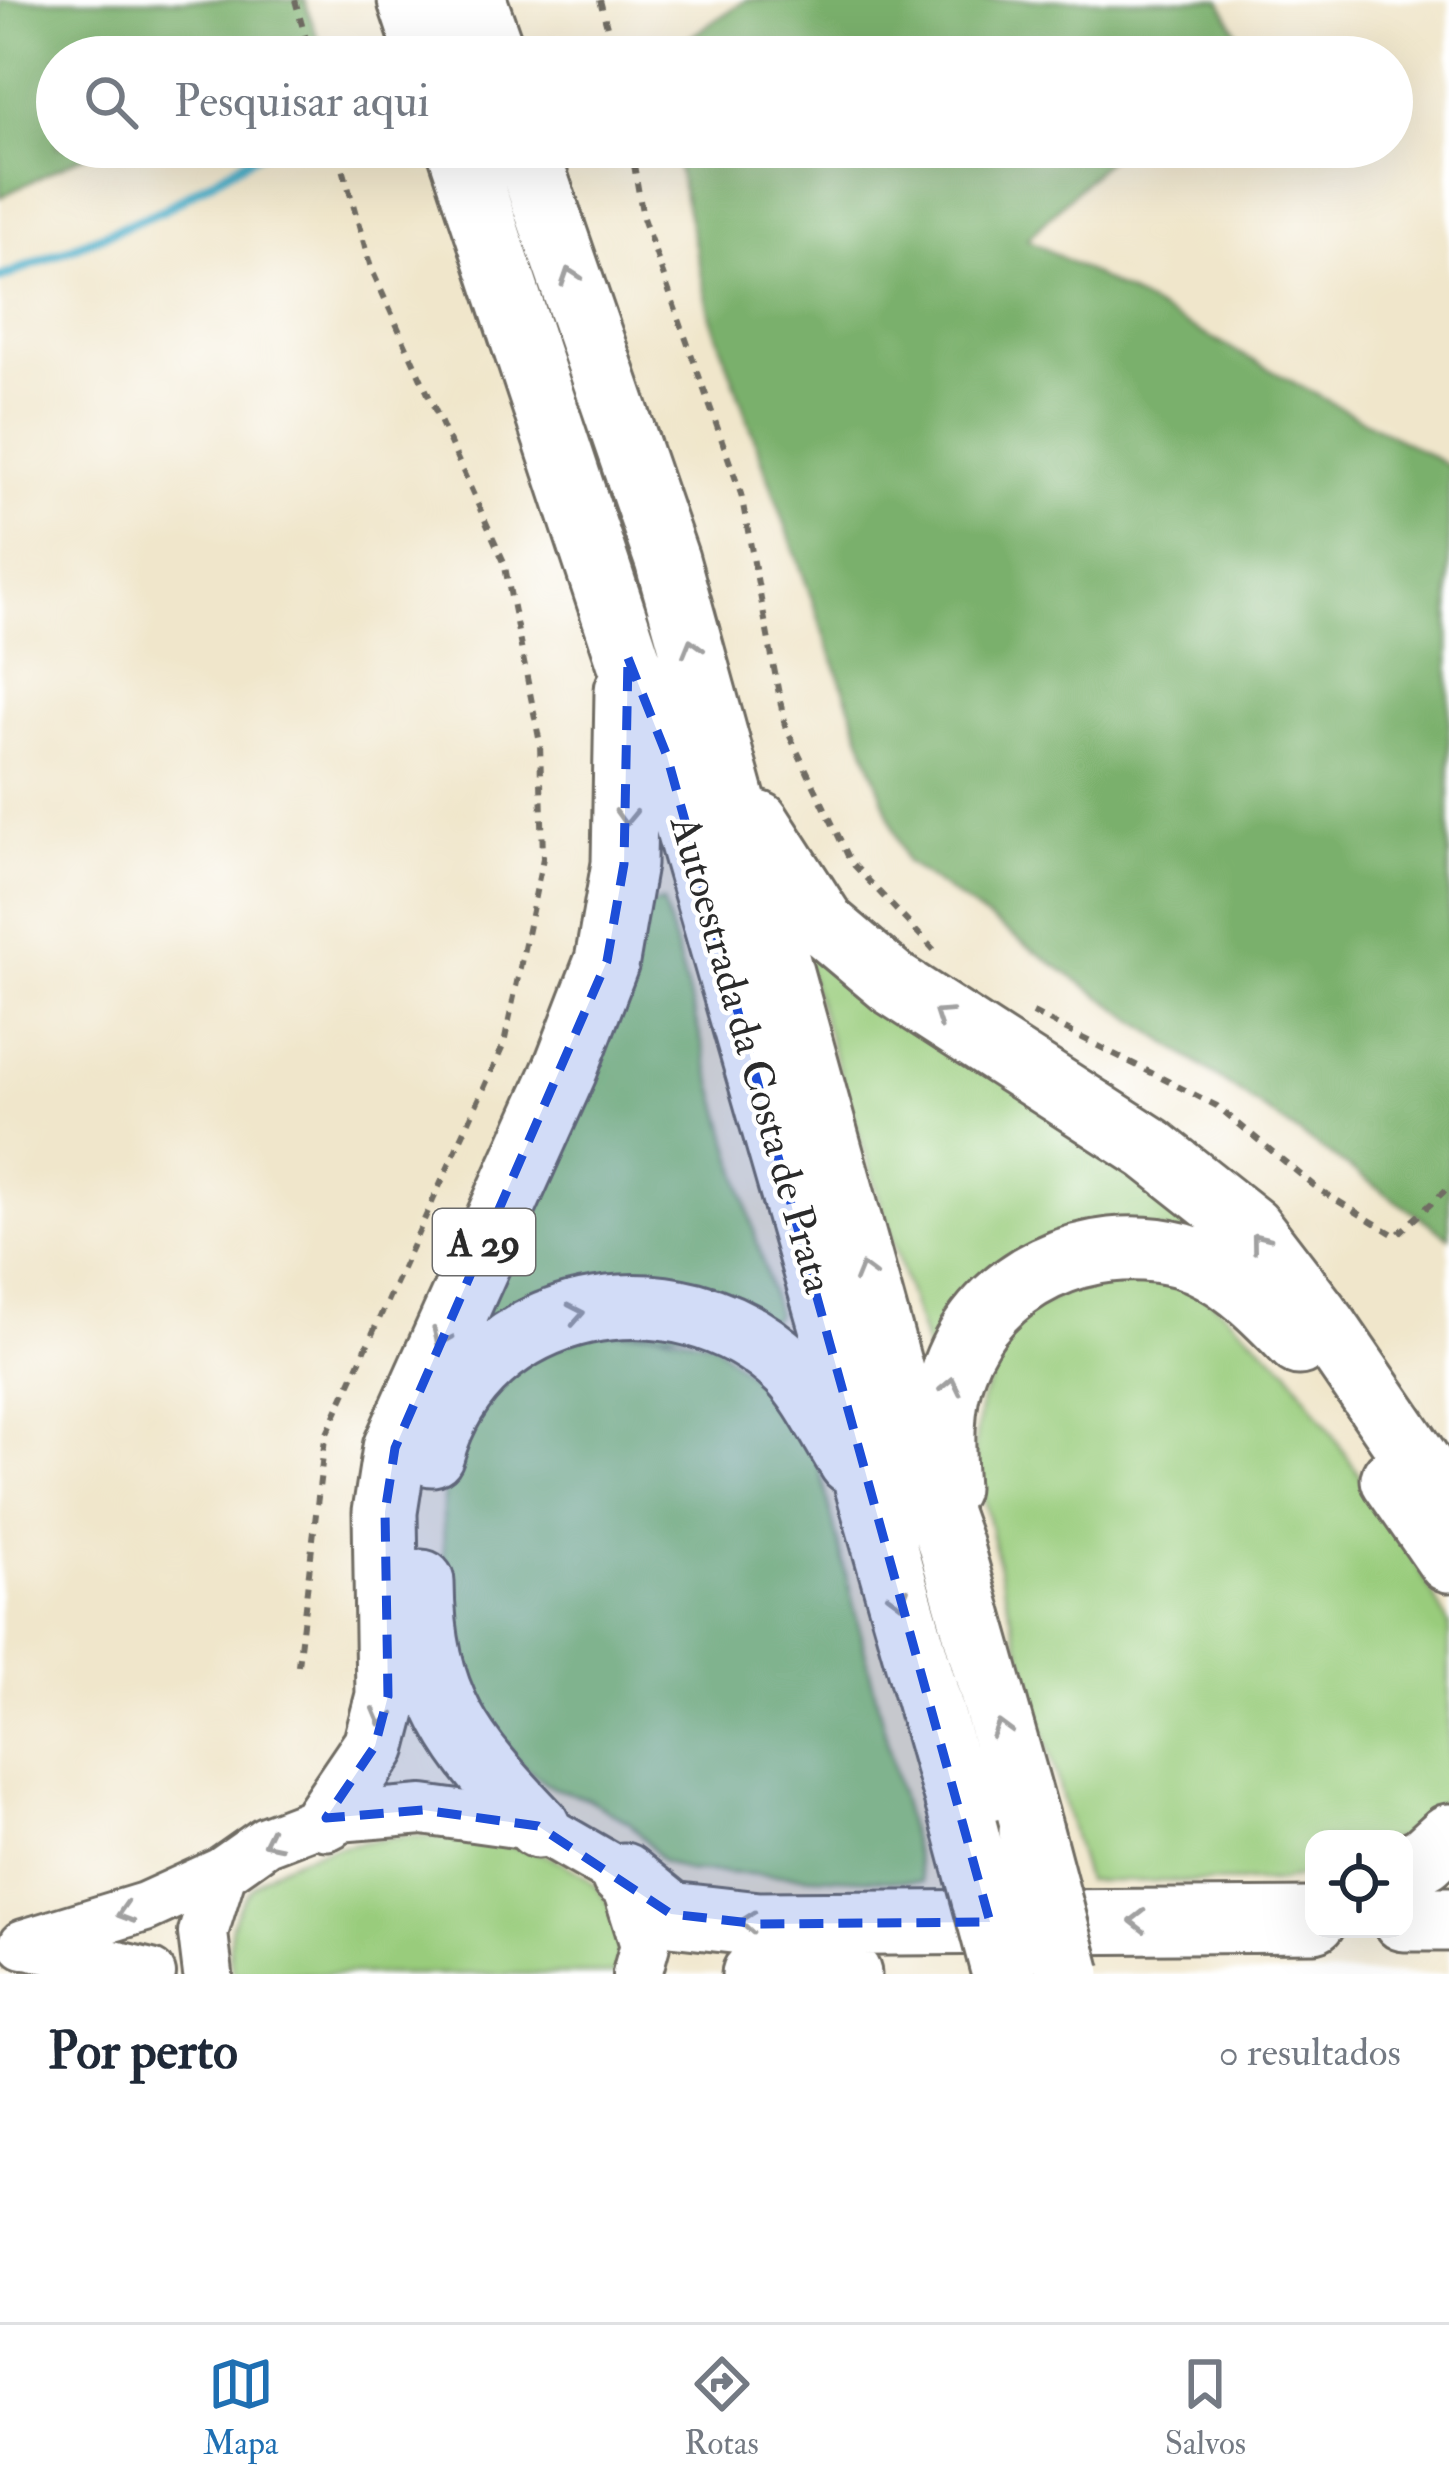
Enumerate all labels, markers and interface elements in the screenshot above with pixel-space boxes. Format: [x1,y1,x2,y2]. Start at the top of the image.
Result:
search box [36,36,1413,168]
icon: search [78,69,144,135]
text: Pesquisar aqui [174,74,430,130]
one-way arrow [560,267,584,288]
one-way arrow [681,637,706,657]
one-way arrow [613,808,639,827]
street label: Autoestrada da Costa de Prata [658,809,844,1300]
one-way arrow [934,1009,956,1031]
road number: A 29 [433,1209,535,1275]
one-way arrow [1252,1233,1274,1255]
one-way arrow [853,1262,878,1283]
one-way arrow [565,1302,585,1328]
one-way arrow [432,1326,456,1347]
one-way arrow [937,1376,963,1396]
one-way arrow [885,1587,910,1608]
one-way arrow [372,1707,397,1727]
one-way arrow [990,1719,1015,1740]
one-way arrow [262,1826,284,1849]
map controls [1305,1830,1413,1938]
button: locate [1305,1830,1413,1938]
one-way arrow [115,1899,136,1924]
one-way arrow [1128,1908,1146,1934]
one-way arrow [738,1910,757,1935]
text: Por perto [48,2020,238,2084]
text: 0 resultados [1219,2028,1401,2077]
tab: Mapa [203,2351,278,2464]
tab: Rotas [684,2351,759,2464]
tab: Salvos [1165,2351,1246,2464]

